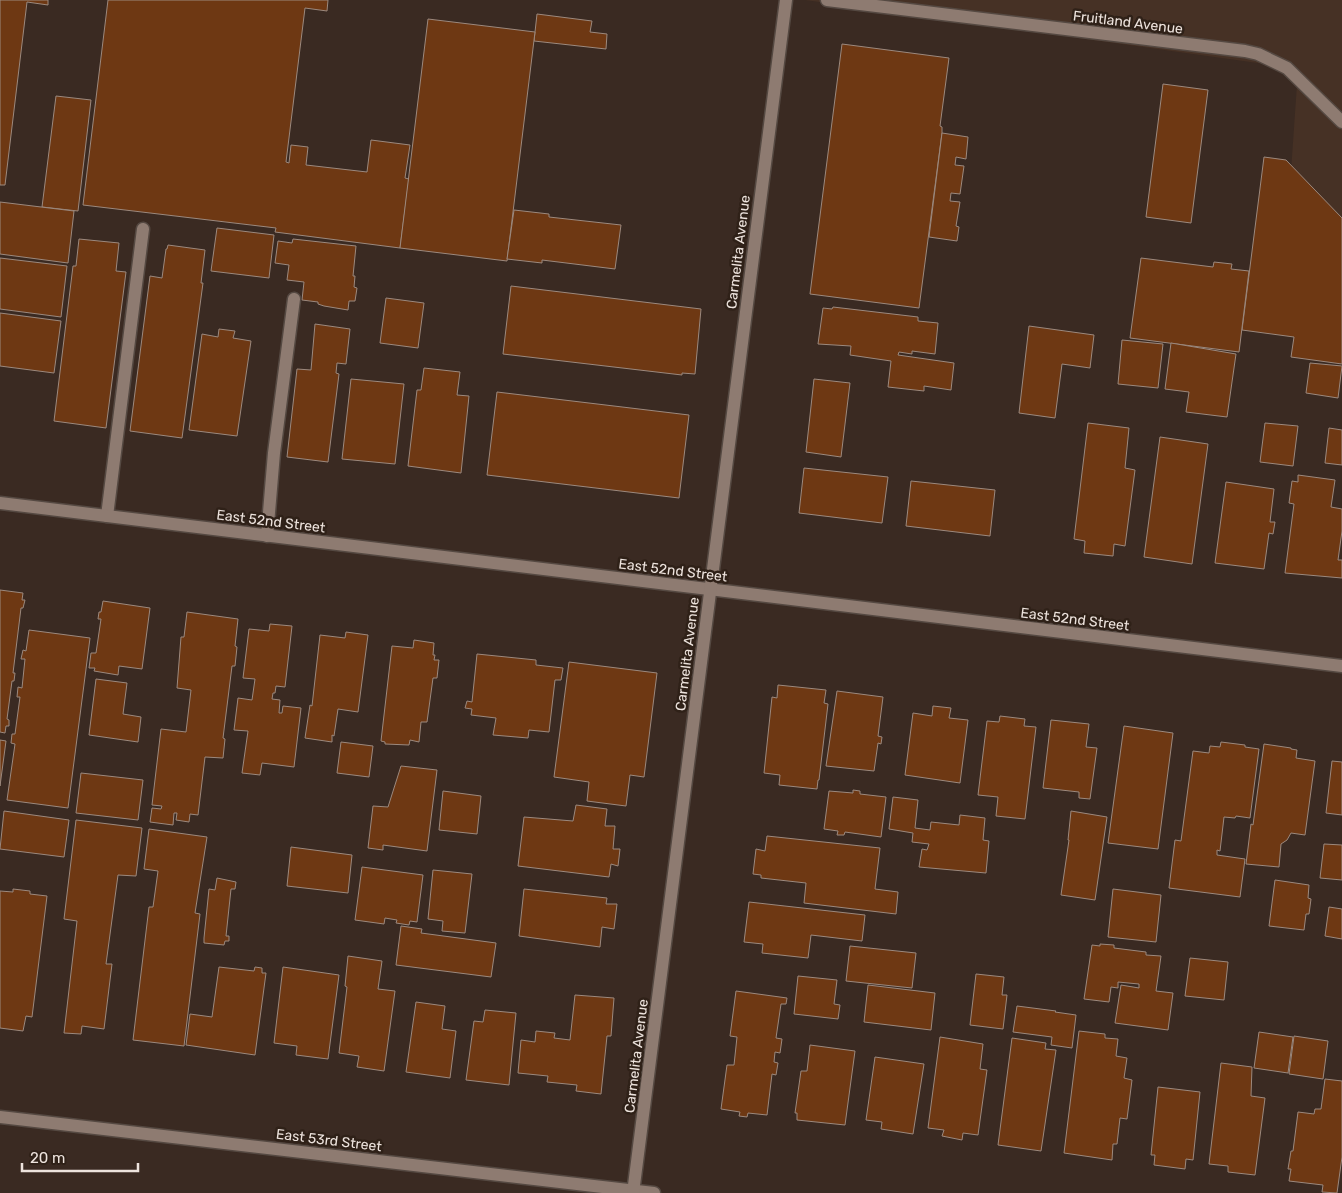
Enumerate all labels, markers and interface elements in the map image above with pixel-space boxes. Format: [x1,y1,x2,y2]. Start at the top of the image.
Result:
street label: Fruitland Avenue [1072,7,1184,38]
street label: Carmelita Avenue [723,194,754,310]
street label: East 52nd Street [216,506,327,537]
street label: East 52nd Street [618,555,729,586]
street label: Carmelita Avenue [672,596,703,712]
street label: East 52nd Street [1020,604,1131,635]
street label: Carmelita Avenue [621,998,652,1114]
street label: East 53rd Street [275,1126,383,1155]
scale bar [22,1140,139,1172]
text: 20 m [30,1149,65,1167]

